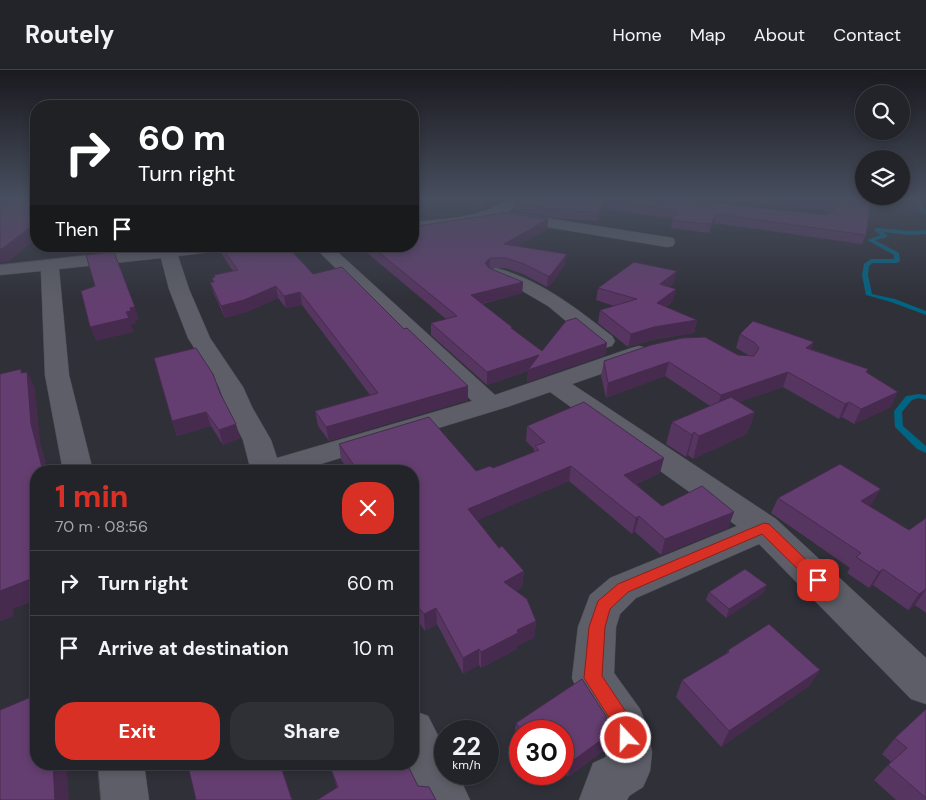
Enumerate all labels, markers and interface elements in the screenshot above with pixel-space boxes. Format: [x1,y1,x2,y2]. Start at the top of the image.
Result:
text: Routely [25,19,114,50]
text: Home [612,23,662,47]
text: Map [690,23,726,47]
text: About [754,23,805,47]
text: Contact [833,23,901,47]
map controls [855,85,910,205]
button: search [855,85,910,140]
text: 60 m [138,115,226,161]
icon: right [55,120,120,185]
button: layers [855,150,910,205]
text: Turn right [138,159,235,188]
icon: arrive [108,215,136,243]
text: Then [55,217,98,242]
text: 1 min [55,477,128,516]
button: close [342,482,394,534]
text: 70 m · 08:56 [55,516,148,537]
pin [797,559,839,601]
icon: arrive [804,566,832,594]
icon: right [55,569,83,597]
text: Turn right [98,571,188,596]
text: 60 m [347,571,394,596]
icon: arrive [55,634,83,662]
text: Arrive at destination [98,636,289,661]
text: 10 m [353,636,394,661]
button: Exit [55,702,220,760]
button: Share [230,702,394,760]
position arrow [599,711,651,763]
speed limit sign: 30 [509,720,574,785]
text: 22 [452,730,481,763]
text: km/h [452,757,481,773]

